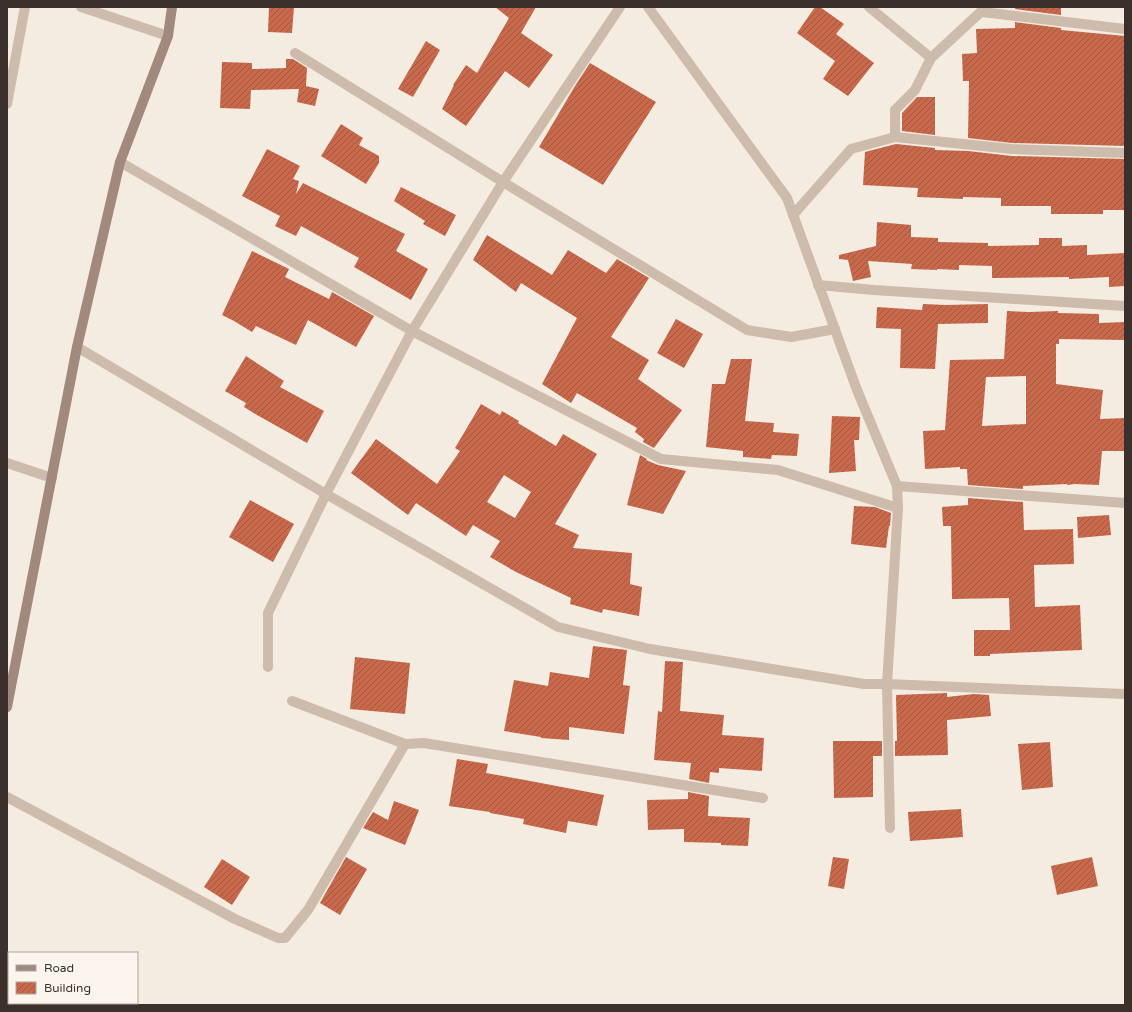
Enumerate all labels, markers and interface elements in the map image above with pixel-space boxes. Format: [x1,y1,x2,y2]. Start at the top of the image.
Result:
legend [8,952,138,1004]
text: Road [44,961,74,975]
text: Building [44,981,91,995]

